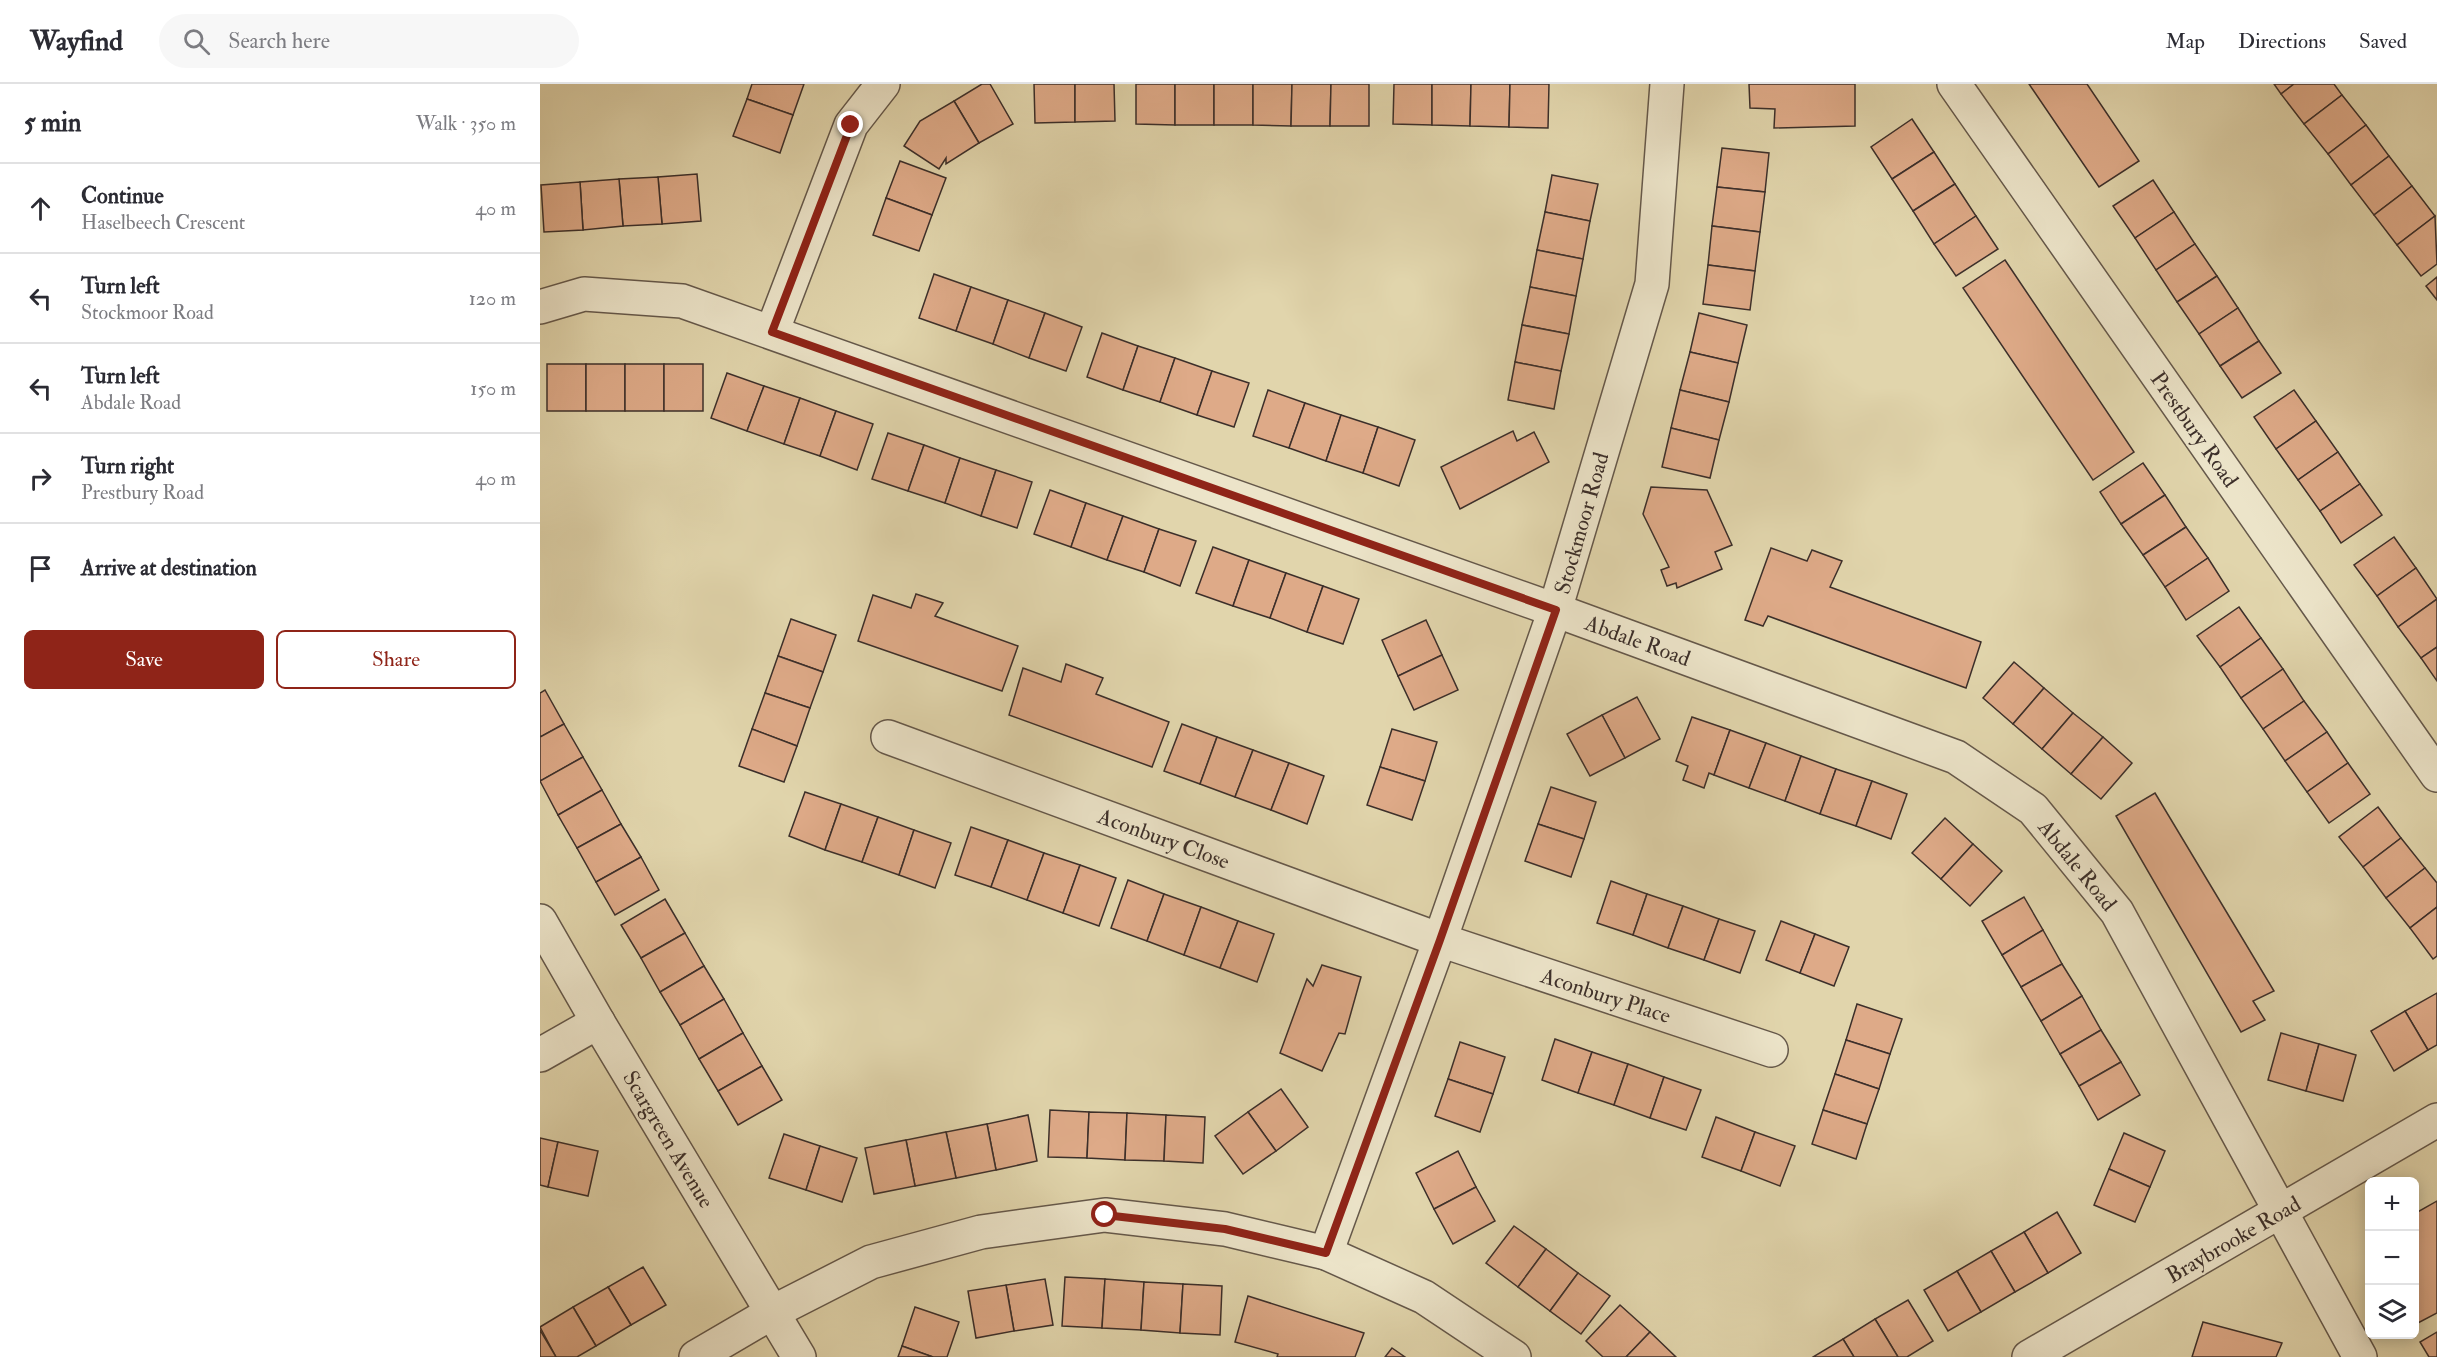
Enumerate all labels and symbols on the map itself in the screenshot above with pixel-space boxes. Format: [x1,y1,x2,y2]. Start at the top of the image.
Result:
route end [837,111,863,137]
street label: Prestbury Road [2144,366,2245,493]
street label: Stockmoor Road [1548,449,1616,597]
street label: Abdale Road [1580,609,1694,673]
street label: Aconbury Close [1093,802,1233,876]
street label: Abdale Road [2031,813,2123,917]
street label: Aconbury Place [1536,961,1674,1030]
street label: Scargreen Avenue [616,1066,720,1213]
street label: Braybrooke Road [2161,1190,2306,1290]
route start [1091,1201,1117,1227]

